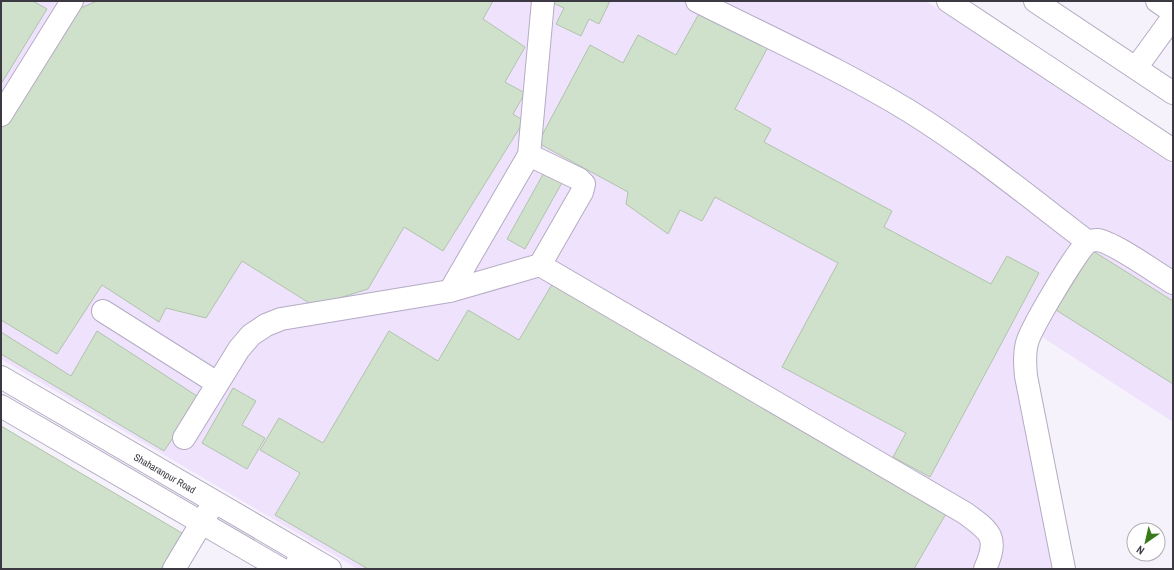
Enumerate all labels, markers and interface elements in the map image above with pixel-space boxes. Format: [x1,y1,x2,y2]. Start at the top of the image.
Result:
street label: Shaharanpur Road [131,450,198,496]
north arrow [1126,522,1166,562]
text: N [1134,543,1147,558]

